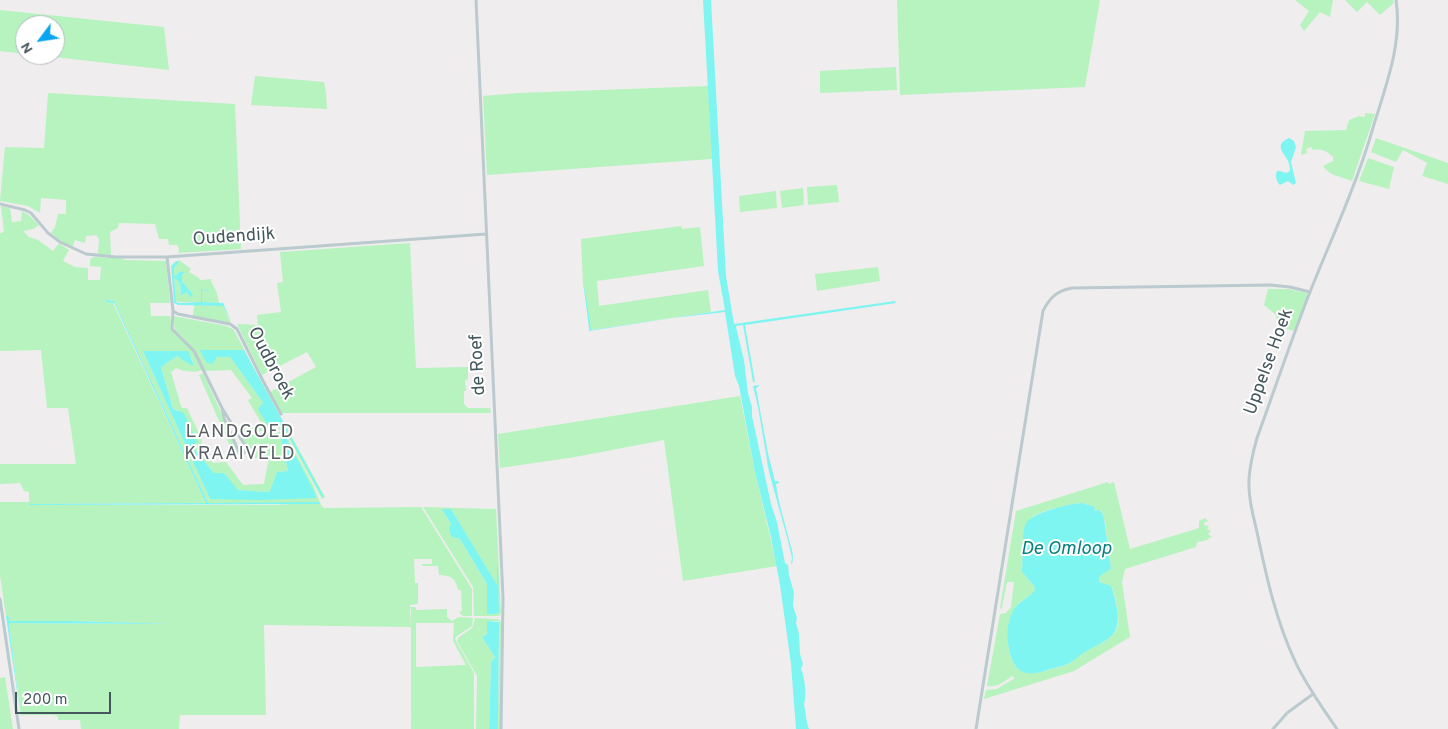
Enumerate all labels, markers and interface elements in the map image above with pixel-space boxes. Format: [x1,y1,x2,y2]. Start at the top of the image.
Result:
north arrow [15,15,65,65]
text: N [18,39,37,56]
street label: Oudendijk [192,224,276,252]
street label: Uppelse Hoek [1241,306,1299,418]
street label: Oudbroek [242,324,298,404]
street label: de Roef [467,334,491,396]
district label: LANDGOED KRAAIVELD [183,422,297,466]
water label: De Omloop [1021,539,1111,561]
scale bar [18,682,114,714]
text: 200 m [23,691,68,710]

